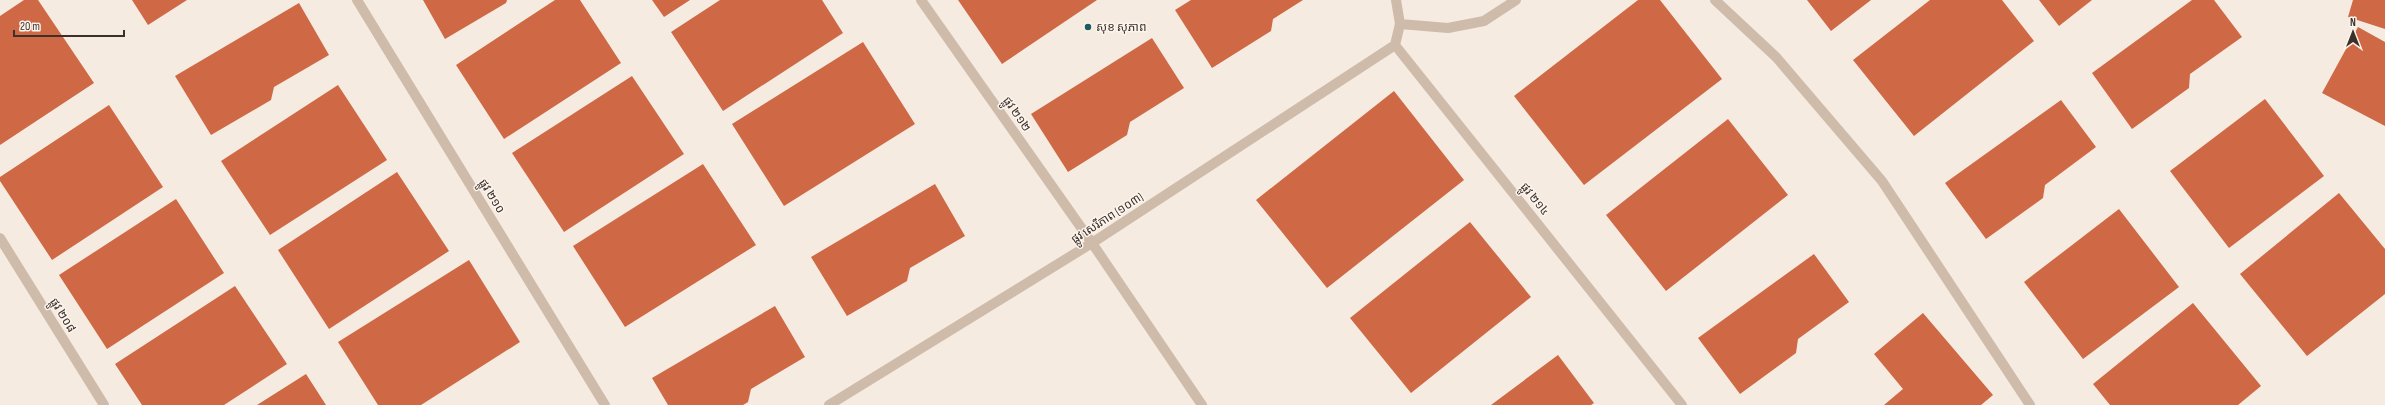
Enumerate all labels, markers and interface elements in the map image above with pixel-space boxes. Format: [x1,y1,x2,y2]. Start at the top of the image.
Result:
scale bar [14,12,124,38]
north arrow [2333,12,2373,52]
text: N [2350,16,2356,29]
text: 20 m [20,19,40,34]
place label: សុខ សុភាព [1096,20,1147,35]
marker: សុខ សុភាព [1083,22,1093,32]
street label: ផ្លូវ ២១២ [997,94,1034,136]
street label: ផ្លូវ ២១០ [473,176,508,218]
street label: ផ្លូវ ២១៤ [1515,180,1552,220]
street label: ផ្លូវ សេរីភាព (១០៣) [1068,190,1147,249]
street label: ផ្លូវ ២០៨ [44,295,79,337]

